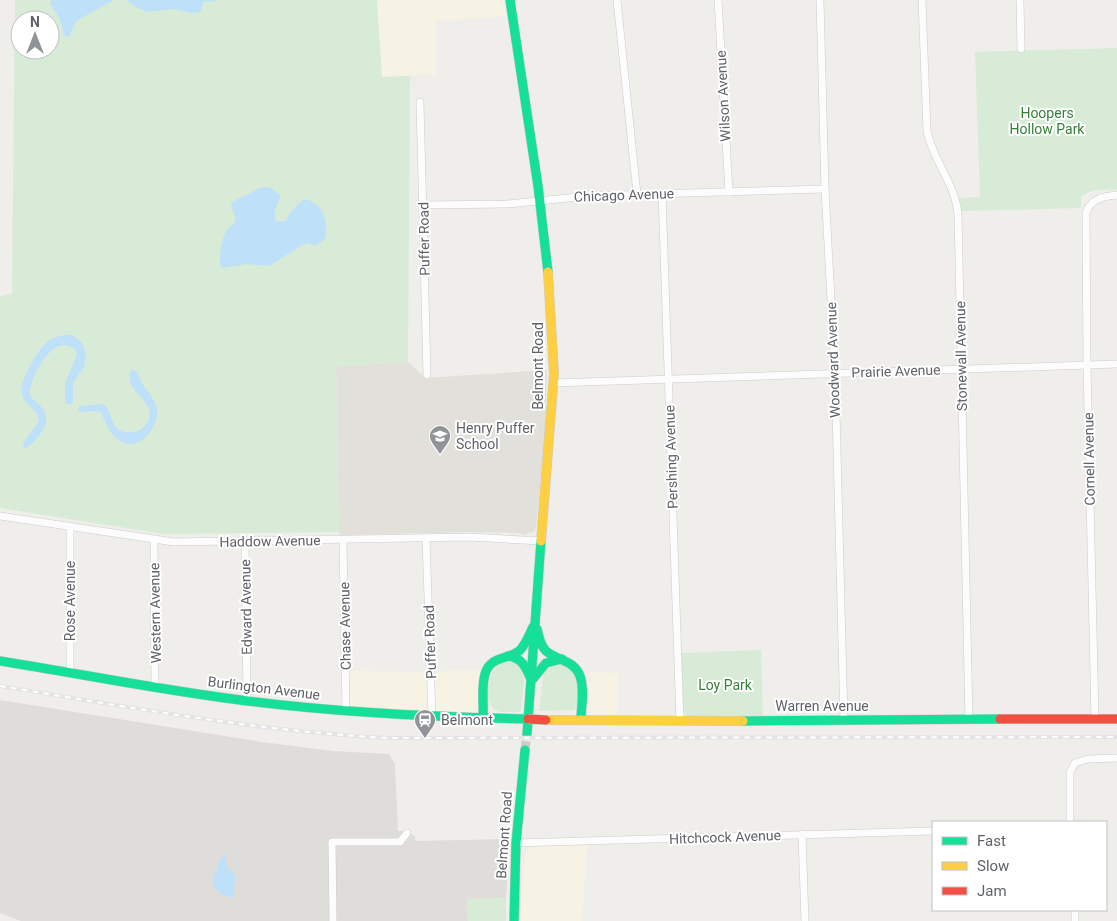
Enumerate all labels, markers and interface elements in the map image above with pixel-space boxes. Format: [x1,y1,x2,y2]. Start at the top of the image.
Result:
north arrow [10,10,60,60]
text: N [30,14,40,30]
street label: Wilson Avenue [713,50,733,142]
park label: Hoopers Hollow Park [1010,105,1085,137]
street label: Chicago Avenue [574,185,674,205]
street label: Puffer Road [415,202,433,276]
street label: Stonewall Avenue [952,301,970,411]
street label: Woodward Avenue [823,302,843,418]
street label: Belmont Road [530,322,546,410]
street label: Prairie Avenue [851,361,941,381]
street label: Pershing Avenue [661,405,681,509]
street label: Cornell Avenue [1080,412,1098,506]
place label: Henry Puffer School [456,420,535,452]
school or university icon: Henry Puffer School [428,424,452,455]
street label: Haddow Avenue [219,532,321,550]
street label: Edward Avenue [237,559,255,655]
street label: Rose Avenue [62,561,78,641]
street label: Western Avenue [146,563,164,663]
street label: Chase Avenue [336,582,354,670]
street label: Puffer Road [421,605,439,679]
street label: Burlington Avenue [207,673,321,703]
park label: Loy Park [698,677,753,693]
street label: Warren Avenue [775,698,869,714]
station icon: Belmont [413,708,437,739]
place label: Belmont [441,712,494,728]
street label: Belmont Road [493,791,515,879]
legend [932,821,1107,911]
street label: Hitchcock Avenue [669,827,781,847]
text: Fast [977,832,1006,850]
text: Slow [977,857,1009,875]
text: Jam [977,882,1007,900]

